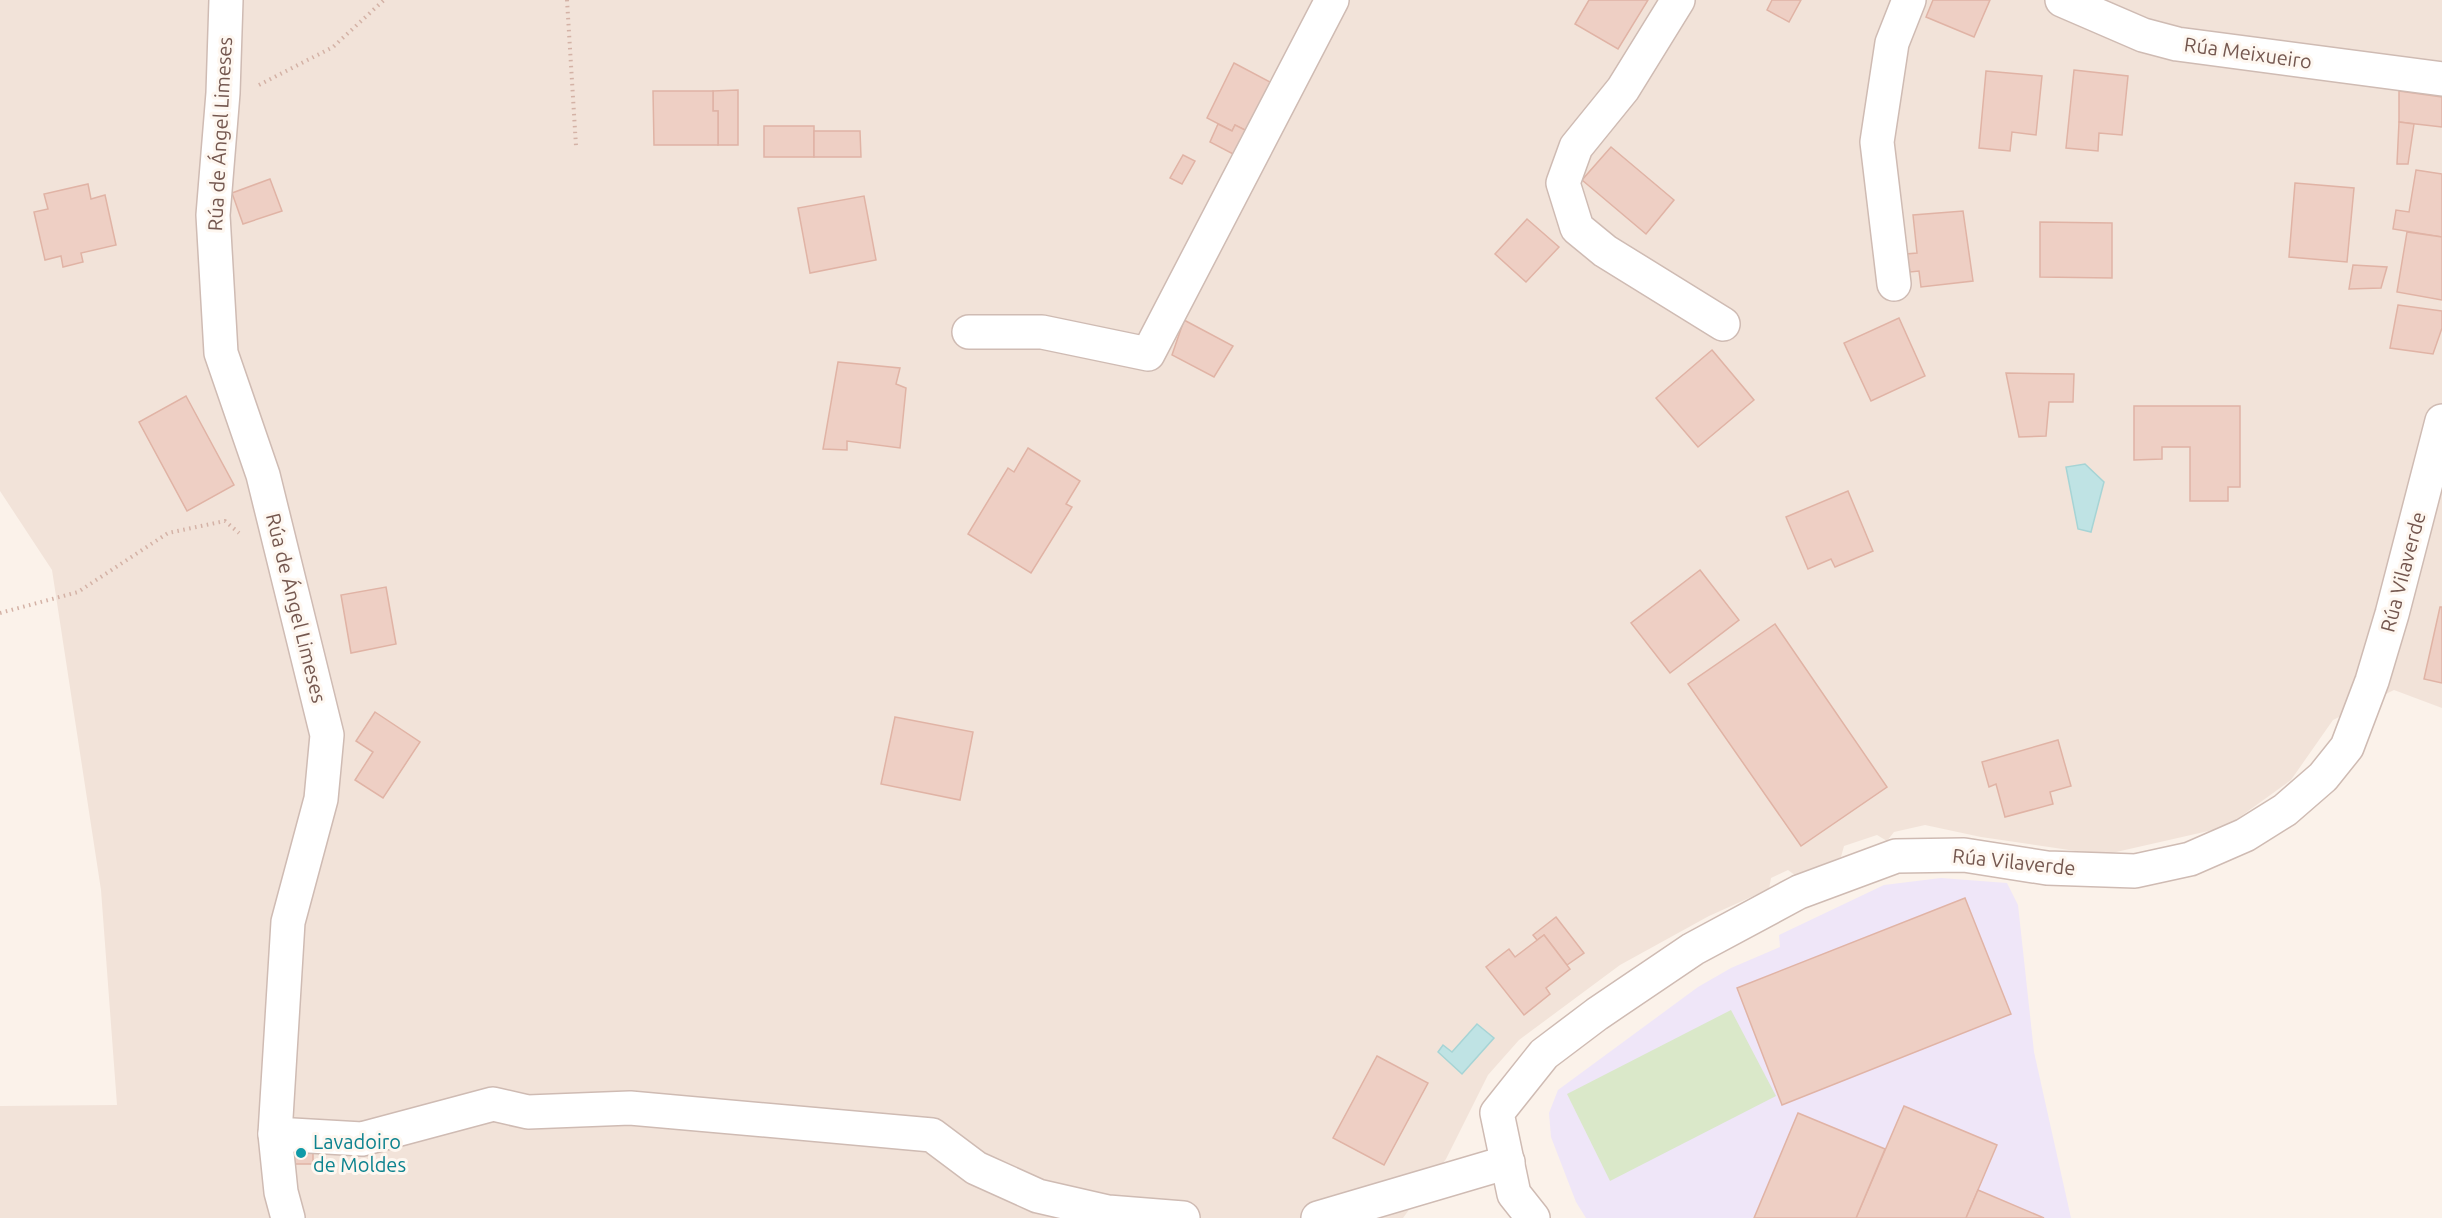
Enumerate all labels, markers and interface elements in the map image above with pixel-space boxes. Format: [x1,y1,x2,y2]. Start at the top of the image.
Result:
street label: Rúa Meixueiro [2183,32,2313,73]
street label: Rúa de Ángel Limeses [203,36,236,232]
street label: Rúa Vilaverde [2375,509,2430,635]
street label: Rúa de Ángel Limeses [262,511,331,705]
street label: Rúa Vilaverde [1951,844,2077,879]
place label: Lavadoiro de Moldes [313,1130,406,1176]
marker: Lavadoiro de Moldes [294,1146,308,1160]

